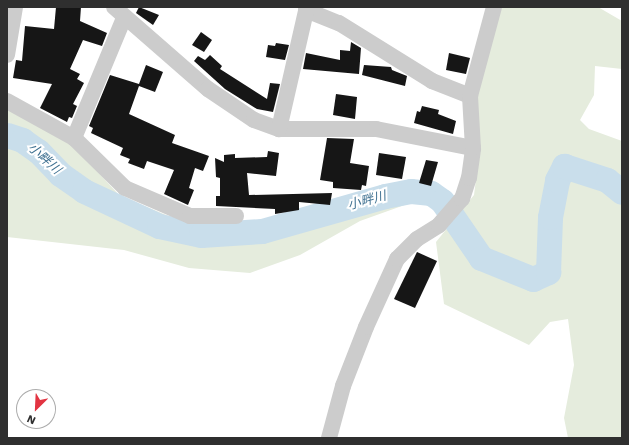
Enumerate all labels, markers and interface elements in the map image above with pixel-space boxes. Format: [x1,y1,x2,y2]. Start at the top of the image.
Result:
water label: 小畔川 [24,140,64,178]
water label: 小畔川 [346,188,388,214]
north arrow [16,389,56,429]
text: N [25,412,38,427]

